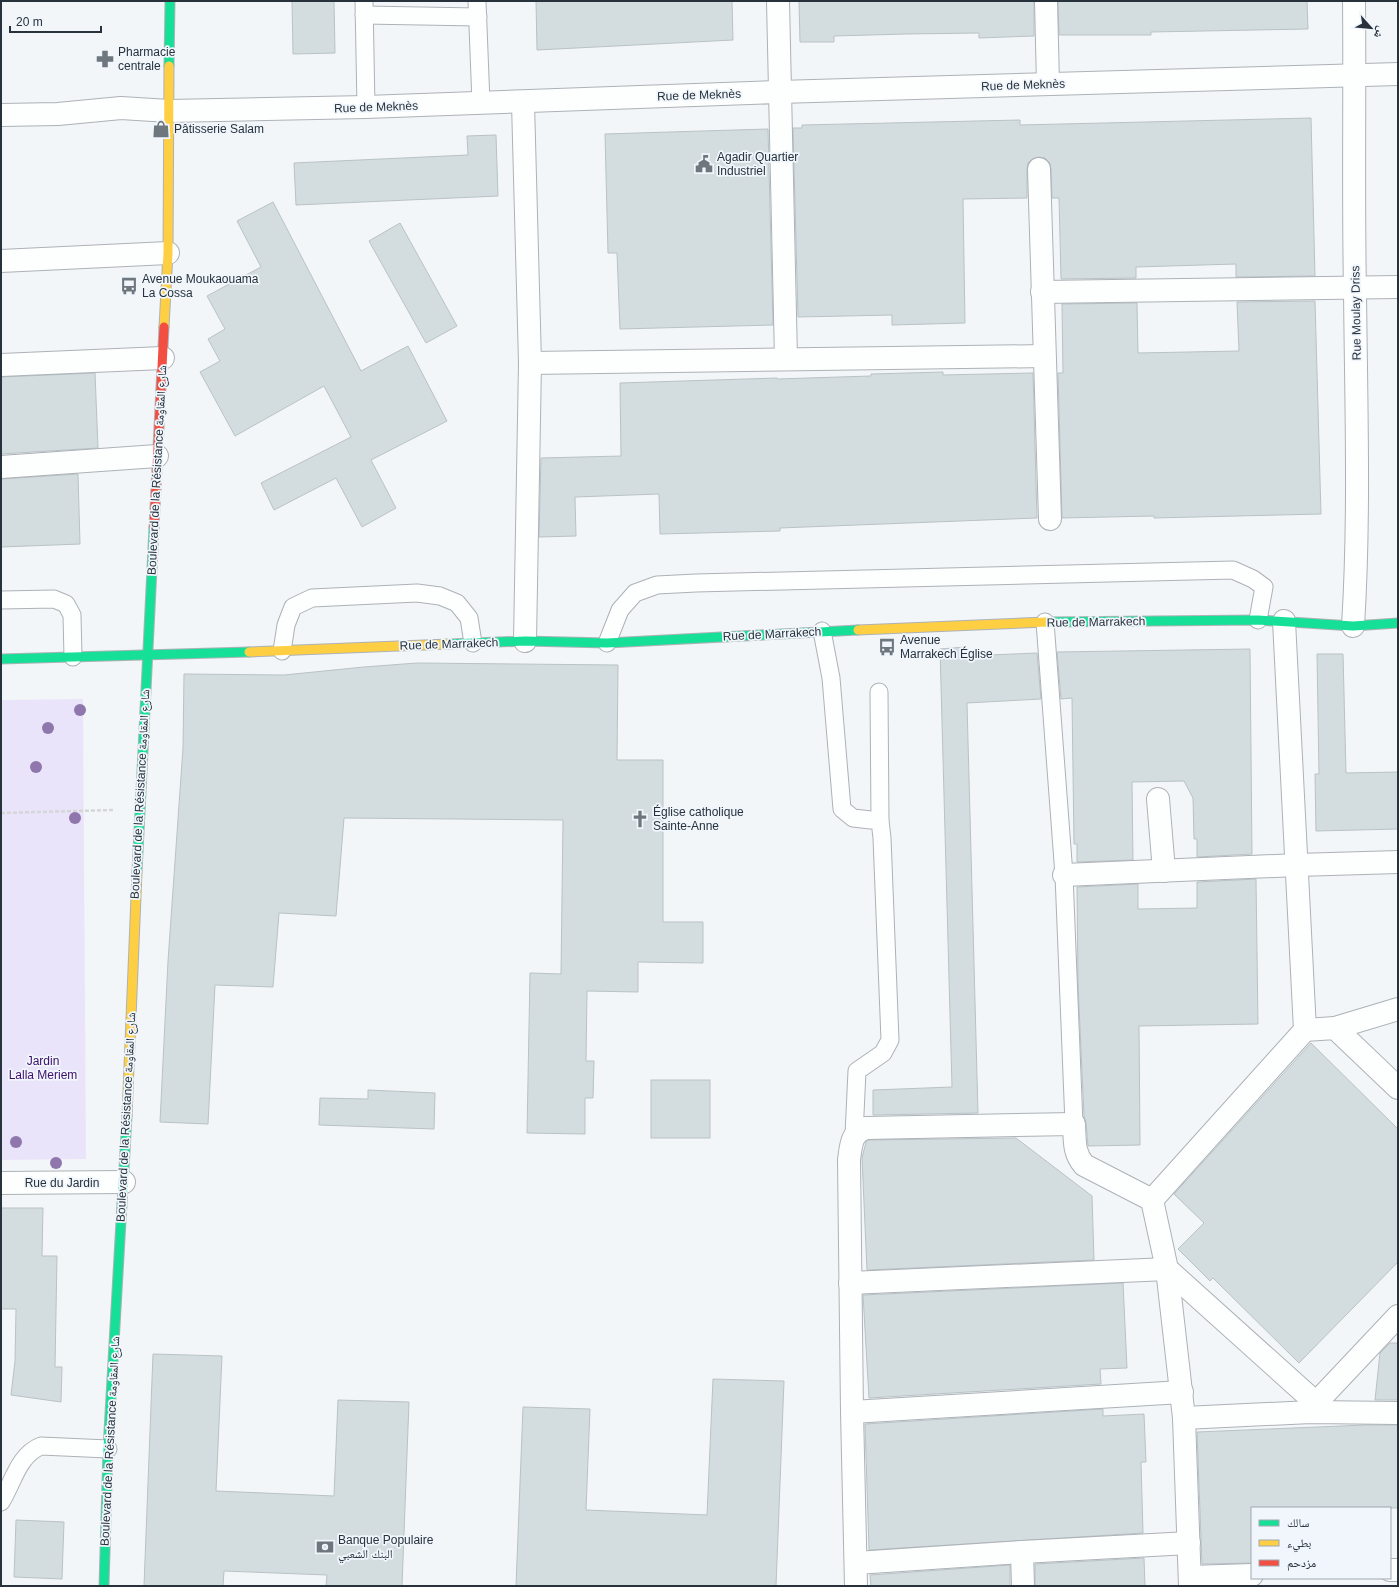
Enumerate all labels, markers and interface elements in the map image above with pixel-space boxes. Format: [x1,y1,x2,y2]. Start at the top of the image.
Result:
scale bar [10,8,101,34]
north arrow [1351,8,1391,48]
text: 20 m [16,15,43,29]
text: ش [1370,24,1388,41]
place label: Pharmacie centrale [118,45,176,73]
pharmacy icon: Pharmacie centrale [95,49,115,69]
street label: Rue de Meknès [981,77,1065,93]
street label: Rue de Meknès [657,87,741,103]
street label: Rue de Meknès [334,99,418,115]
shop icon: Pâtisserie Salam [151,119,171,139]
place label: Pâtisserie Salam [174,122,264,136]
place label: Agadir Quartier Industriel [717,150,798,178]
public building icon: Agadir Quartier Industriel [694,154,714,174]
street label: Rue Moulay Driss [1348,266,1364,360]
place label: Avenue Moukaouama La Cossa [142,272,259,300]
bus stop icon: Avenue Moukaouama La Cossa [119,276,139,296]
street label: Boulevard de la Résistance شارع المقاومة [145,365,170,575]
street label: Rue de Marrakech [1047,614,1145,630]
street label: Rue de Marrakech [722,624,822,644]
place label: Avenue Marrakech Église [900,633,993,661]
street label: Rue de Marrakech [399,635,499,653]
bus stop icon: Avenue Marrakech Église [877,637,897,657]
street label: Boulevard de la Résistance شارع المقاومة [128,689,153,899]
place label: Église catholique Sainte-Anne [653,804,744,833]
church icon: Église catholique Sainte-Anne [630,809,650,829]
street label: Boulevard de la Résistance شارع المقاومة [114,1012,139,1222]
park label: Jardin Lalla Meriem [9,1054,77,1082]
street label: Rue du Jardin [25,1176,99,1190]
street label: Boulevard de la Résistance شارع المقاومة [98,1336,123,1546]
legend [1251,1507,1391,1579]
text: سالك [1287,1516,1309,1530]
place label: Banque Populaire البنك الشعبي [338,1533,434,1564]
text: بطيء [1287,1536,1311,1553]
bank icon: Banque Populaire البنك الشعبي [315,1537,335,1557]
text: مزدحم [1287,1556,1316,1571]

